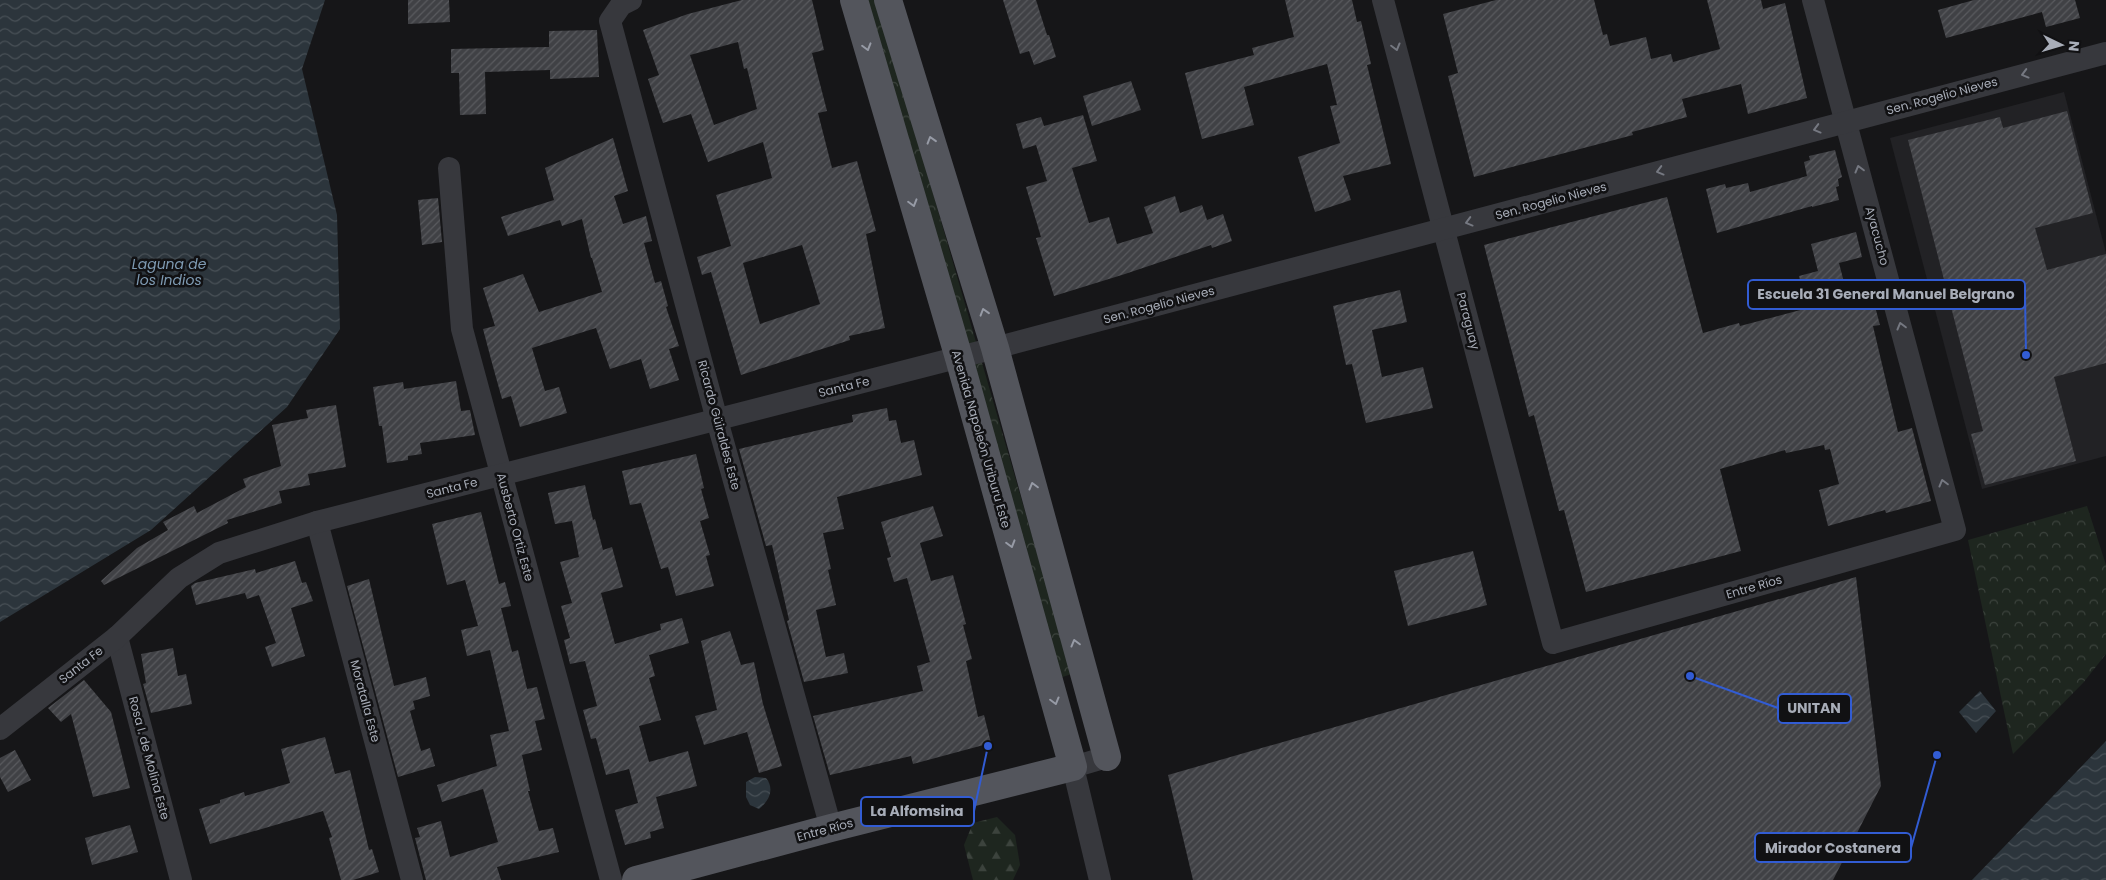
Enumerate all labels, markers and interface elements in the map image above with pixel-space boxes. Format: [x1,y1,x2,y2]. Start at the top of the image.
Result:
north arrow [2036,20,2086,70]
text: N [2064,40,2084,52]
one-way arrow [862,42,872,50]
one-way arrow [1390,43,1401,52]
one-way arrow [2021,69,2030,79]
street label: Sen. Rogelio Nieves [1884,72,1999,119]
one-way arrow [1813,123,1822,134]
one-way arrow [927,137,937,145]
one-way arrow [1656,165,1665,176]
one-way arrow [1854,165,1865,174]
street label: Sen. Rogelio Nieves [1493,177,1608,224]
one-way arrow [908,198,918,206]
street label: Ayacucho [1861,204,1894,268]
one-way arrow [1466,217,1474,227]
water label: Laguna de los Indios [132,254,207,290]
callout: Escuela 31 General Manuel Belgrano [1748,280,2025,309]
street label: Sen. Rogelio Nieves [1101,281,1216,328]
text: Escuela 31 General Manuel Belgrano [1757,284,2015,304]
street label: Paraguay [1453,291,1484,351]
one-way arrow [980,309,990,317]
one-way arrow [1896,322,1907,331]
street label: Avenida Napoleón Uriburu Este [948,348,1015,530]
street label: Ricardo Güiraldes Este [694,358,745,492]
street label: Santa Fe [817,372,871,401]
street label: Ausberto Ortiz Este [493,471,538,583]
street label: Santa Fe [425,473,479,502]
one-way arrow [1938,479,1949,488]
one-way arrow [1028,482,1038,490]
one-way arrow [1005,539,1015,548]
street label: Entre Ríos [1724,570,1784,603]
one-way arrow [1071,639,1081,647]
street label: Santa Fe [55,642,106,687]
street label: Moratalla Este [346,658,385,744]
street label: Rosa I. de Molina Este [125,694,174,821]
callout: UNITAN [1778,694,1851,723]
one-way arrow [1049,696,1059,704]
text: UNITAN [1787,698,1841,718]
callout: La Alfomsina [861,797,974,826]
text: La Alfomsina [870,801,964,821]
street label: Entre Ríos [795,814,855,845]
callout: Mirador Costanera [1755,833,1911,862]
text: Mirador Costanera [1765,838,1901,858]

